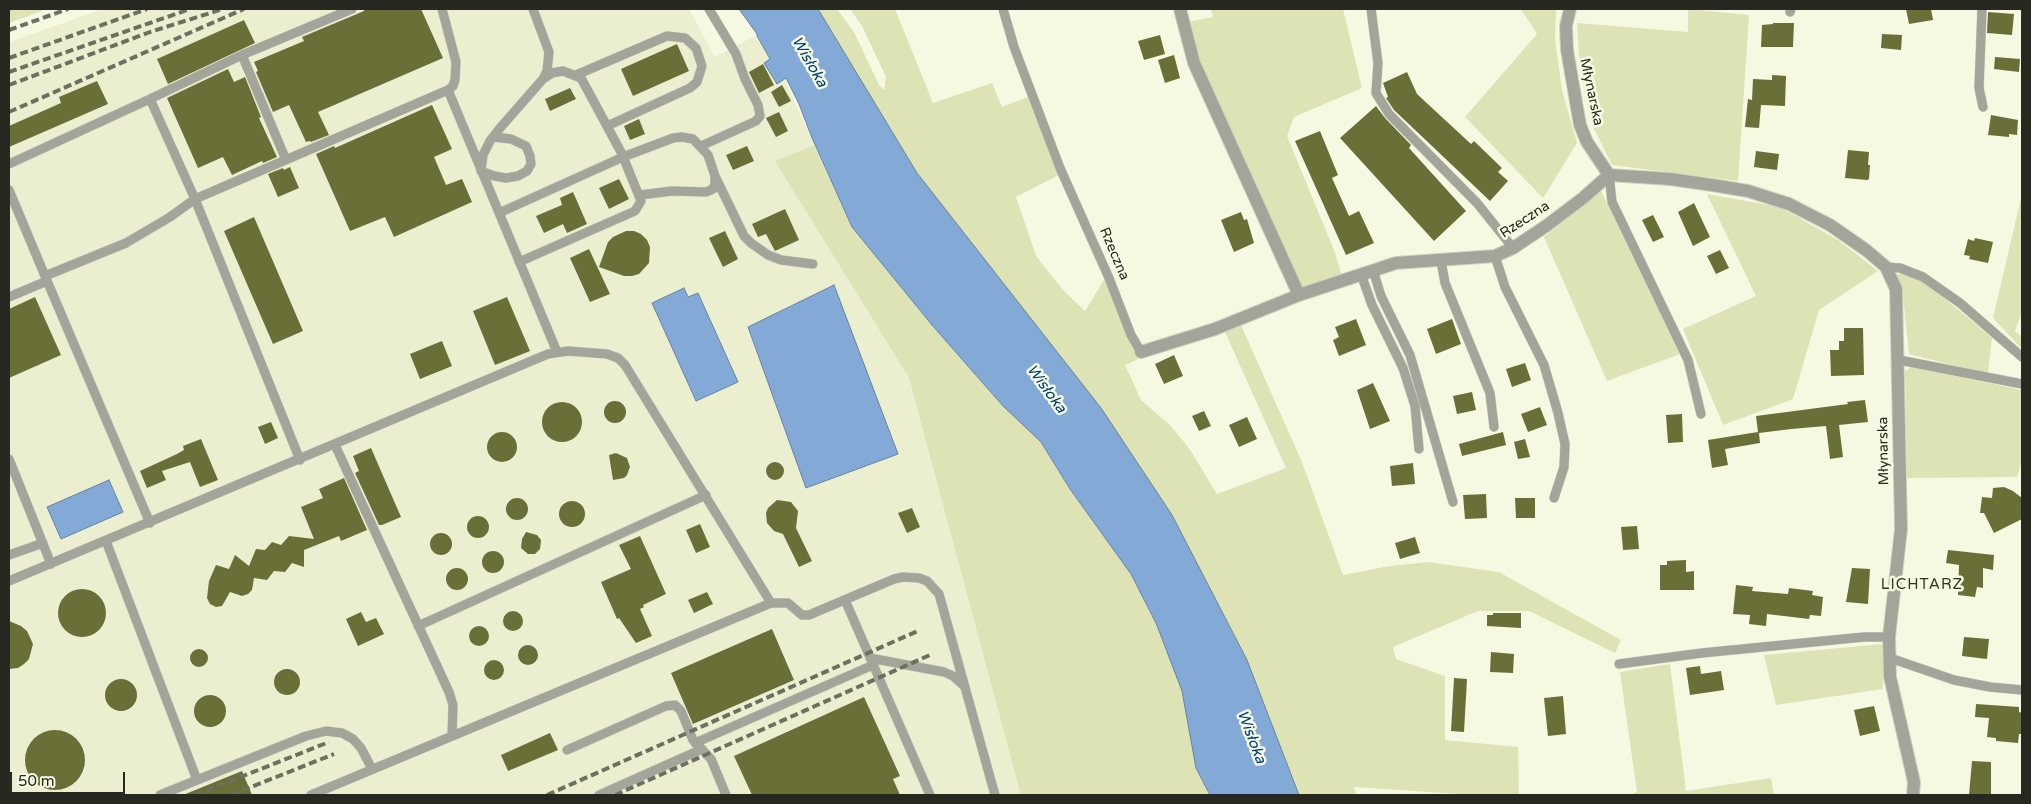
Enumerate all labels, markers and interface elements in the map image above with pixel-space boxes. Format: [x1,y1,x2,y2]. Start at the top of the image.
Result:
water label: Wisłoka [787,34,831,90]
street label: Młynarska [1576,57,1606,127]
street label: Rzeczna [1497,198,1553,242]
street label: Rzeczna [1095,225,1133,283]
water label: Wisłoka [1022,361,1070,417]
street label: Młynarska [1875,417,1893,485]
district label: LICHTARZ [1880,576,1964,594]
water label: Wisłoka [1233,708,1269,766]
scale bar [12,762,128,794]
text: 50 m [18,772,55,790]

